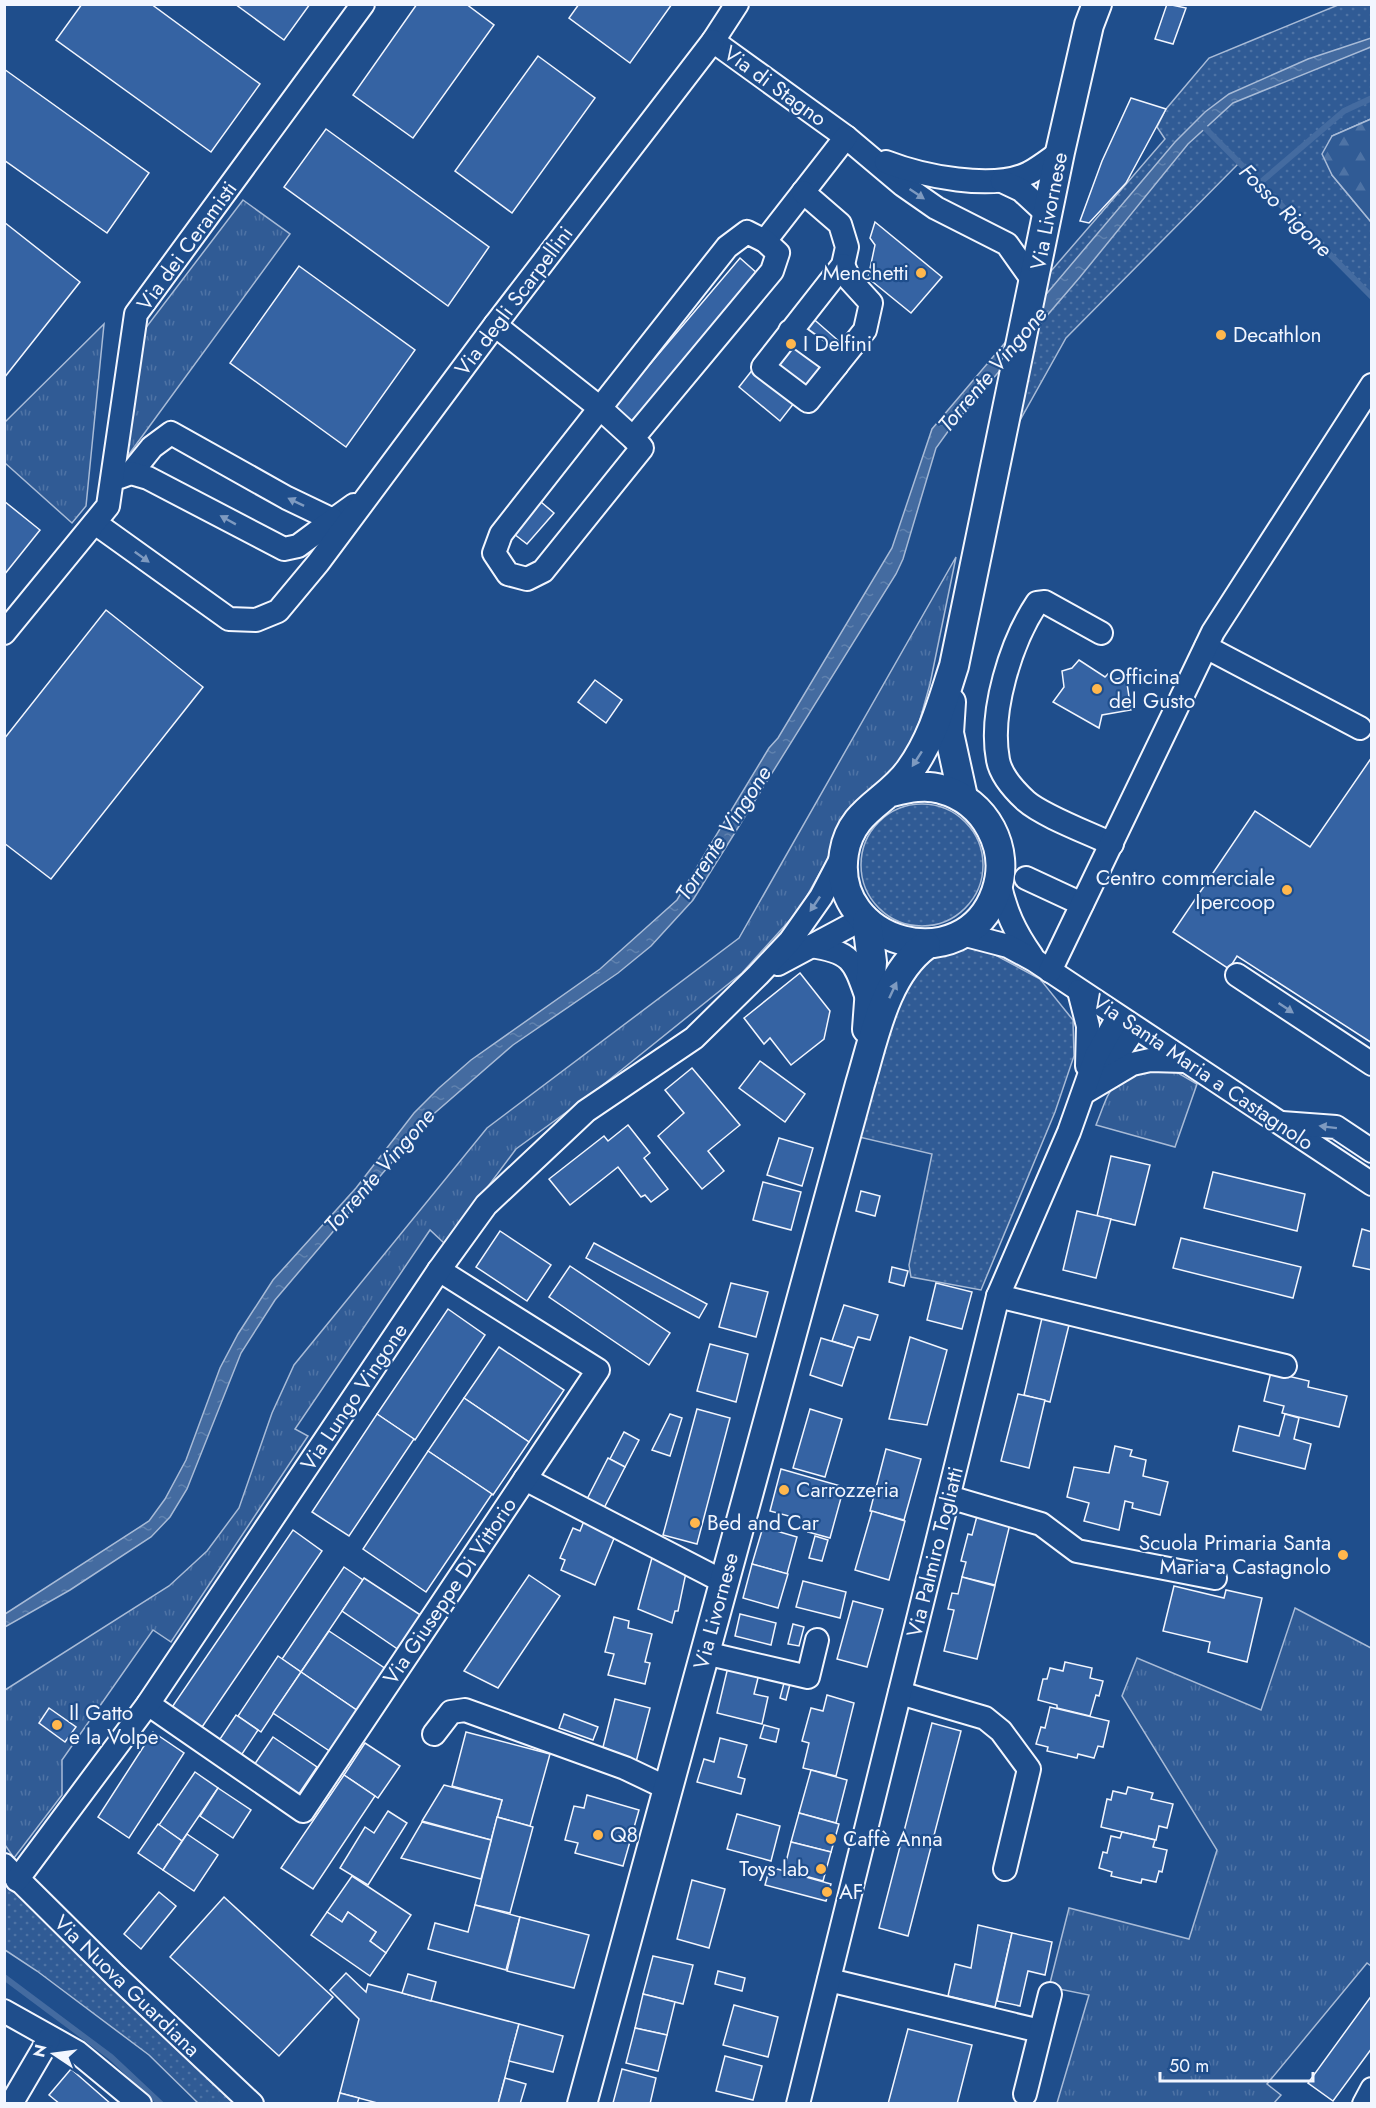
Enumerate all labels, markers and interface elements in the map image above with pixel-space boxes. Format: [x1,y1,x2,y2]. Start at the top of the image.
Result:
street label: Via di Stagno [717,38,833,134]
street label: Via Livornese [1023,149,1075,272]
water label: Fosso Rigone [1232,156,1340,264]
street label: Via dei Ceramisti [130,175,244,317]
one-way arrow [908,188,924,200]
street label: Via degli Scarpellini [448,220,580,382]
place label: Menchetti [823,258,909,288]
marker: Menchetti [914,266,928,280]
water label: Torrente Vingone [930,299,1054,439]
place label: Decathlon [1233,320,1322,350]
marker: Decathlon [1214,328,1228,342]
place label: I Delfini [803,329,872,359]
marker: I Delfini [784,337,798,351]
one-way arrow [288,498,305,507]
one-way arrow [219,515,236,525]
one-way arrow [134,551,150,563]
place label: Officina del Gusto [1109,662,1195,716]
marker: Officina del Gusto [1090,682,1104,696]
one-way arrow [912,751,923,767]
water label: Torrente Vingone [667,759,779,907]
place label: Centro commerciale Ipercoop [1096,863,1275,917]
marker: Centro commerciale Ipercoop [1280,883,1294,897]
one-way arrow [809,896,821,912]
one-way arrow [889,981,898,998]
street label: Via Santa Maria a Castagnolo [1086,987,1320,1157]
one-way arrow [1278,1002,1294,1013]
water label: Torrente Vingone [316,1101,442,1239]
one-way arrow [1318,1123,1337,1132]
street label: Via Lungo Vingone [293,1317,415,1477]
street label: Via Palmiro Togliatti [899,1463,971,1641]
place label: Carrozzeria [796,1475,899,1505]
marker: Carrozzeria [777,1483,791,1497]
street label: Via Giuseppe Di Vittorio [376,1491,524,1691]
place label: Bed and Car [707,1508,820,1538]
marker: Bed and Car [688,1516,702,1530]
place label: Scuola Primaria Santa Maria a Castagnolo [1139,1528,1331,1582]
marker: Scuola Primaria Santa Maria a Castagnolo [1336,1548,1350,1562]
street label: Via Livornese [686,1549,746,1673]
place label: Il Gatto e la Volpe [69,1698,159,1752]
marker: Il Gatto e la Volpe [50,1718,64,1732]
place label: Q8 [610,1820,638,1850]
place label: Caffè Anna [843,1824,943,1854]
marker: Q8 [591,1828,605,1842]
marker: Caffè Anna [824,1832,838,1846]
place label: Toys lab [739,1854,809,1884]
marker: Toys lab [814,1862,828,1876]
place label: AF [839,1877,863,1907]
marker: AF [820,1885,834,1899]
street label: Via Nuova Guardiana [47,1908,207,2064]
north arrow [24,2024,84,2084]
text: N [27,2042,53,2060]
scale bar [1160,2045,1313,2083]
text: 50 m [1169,2053,1209,2079]

